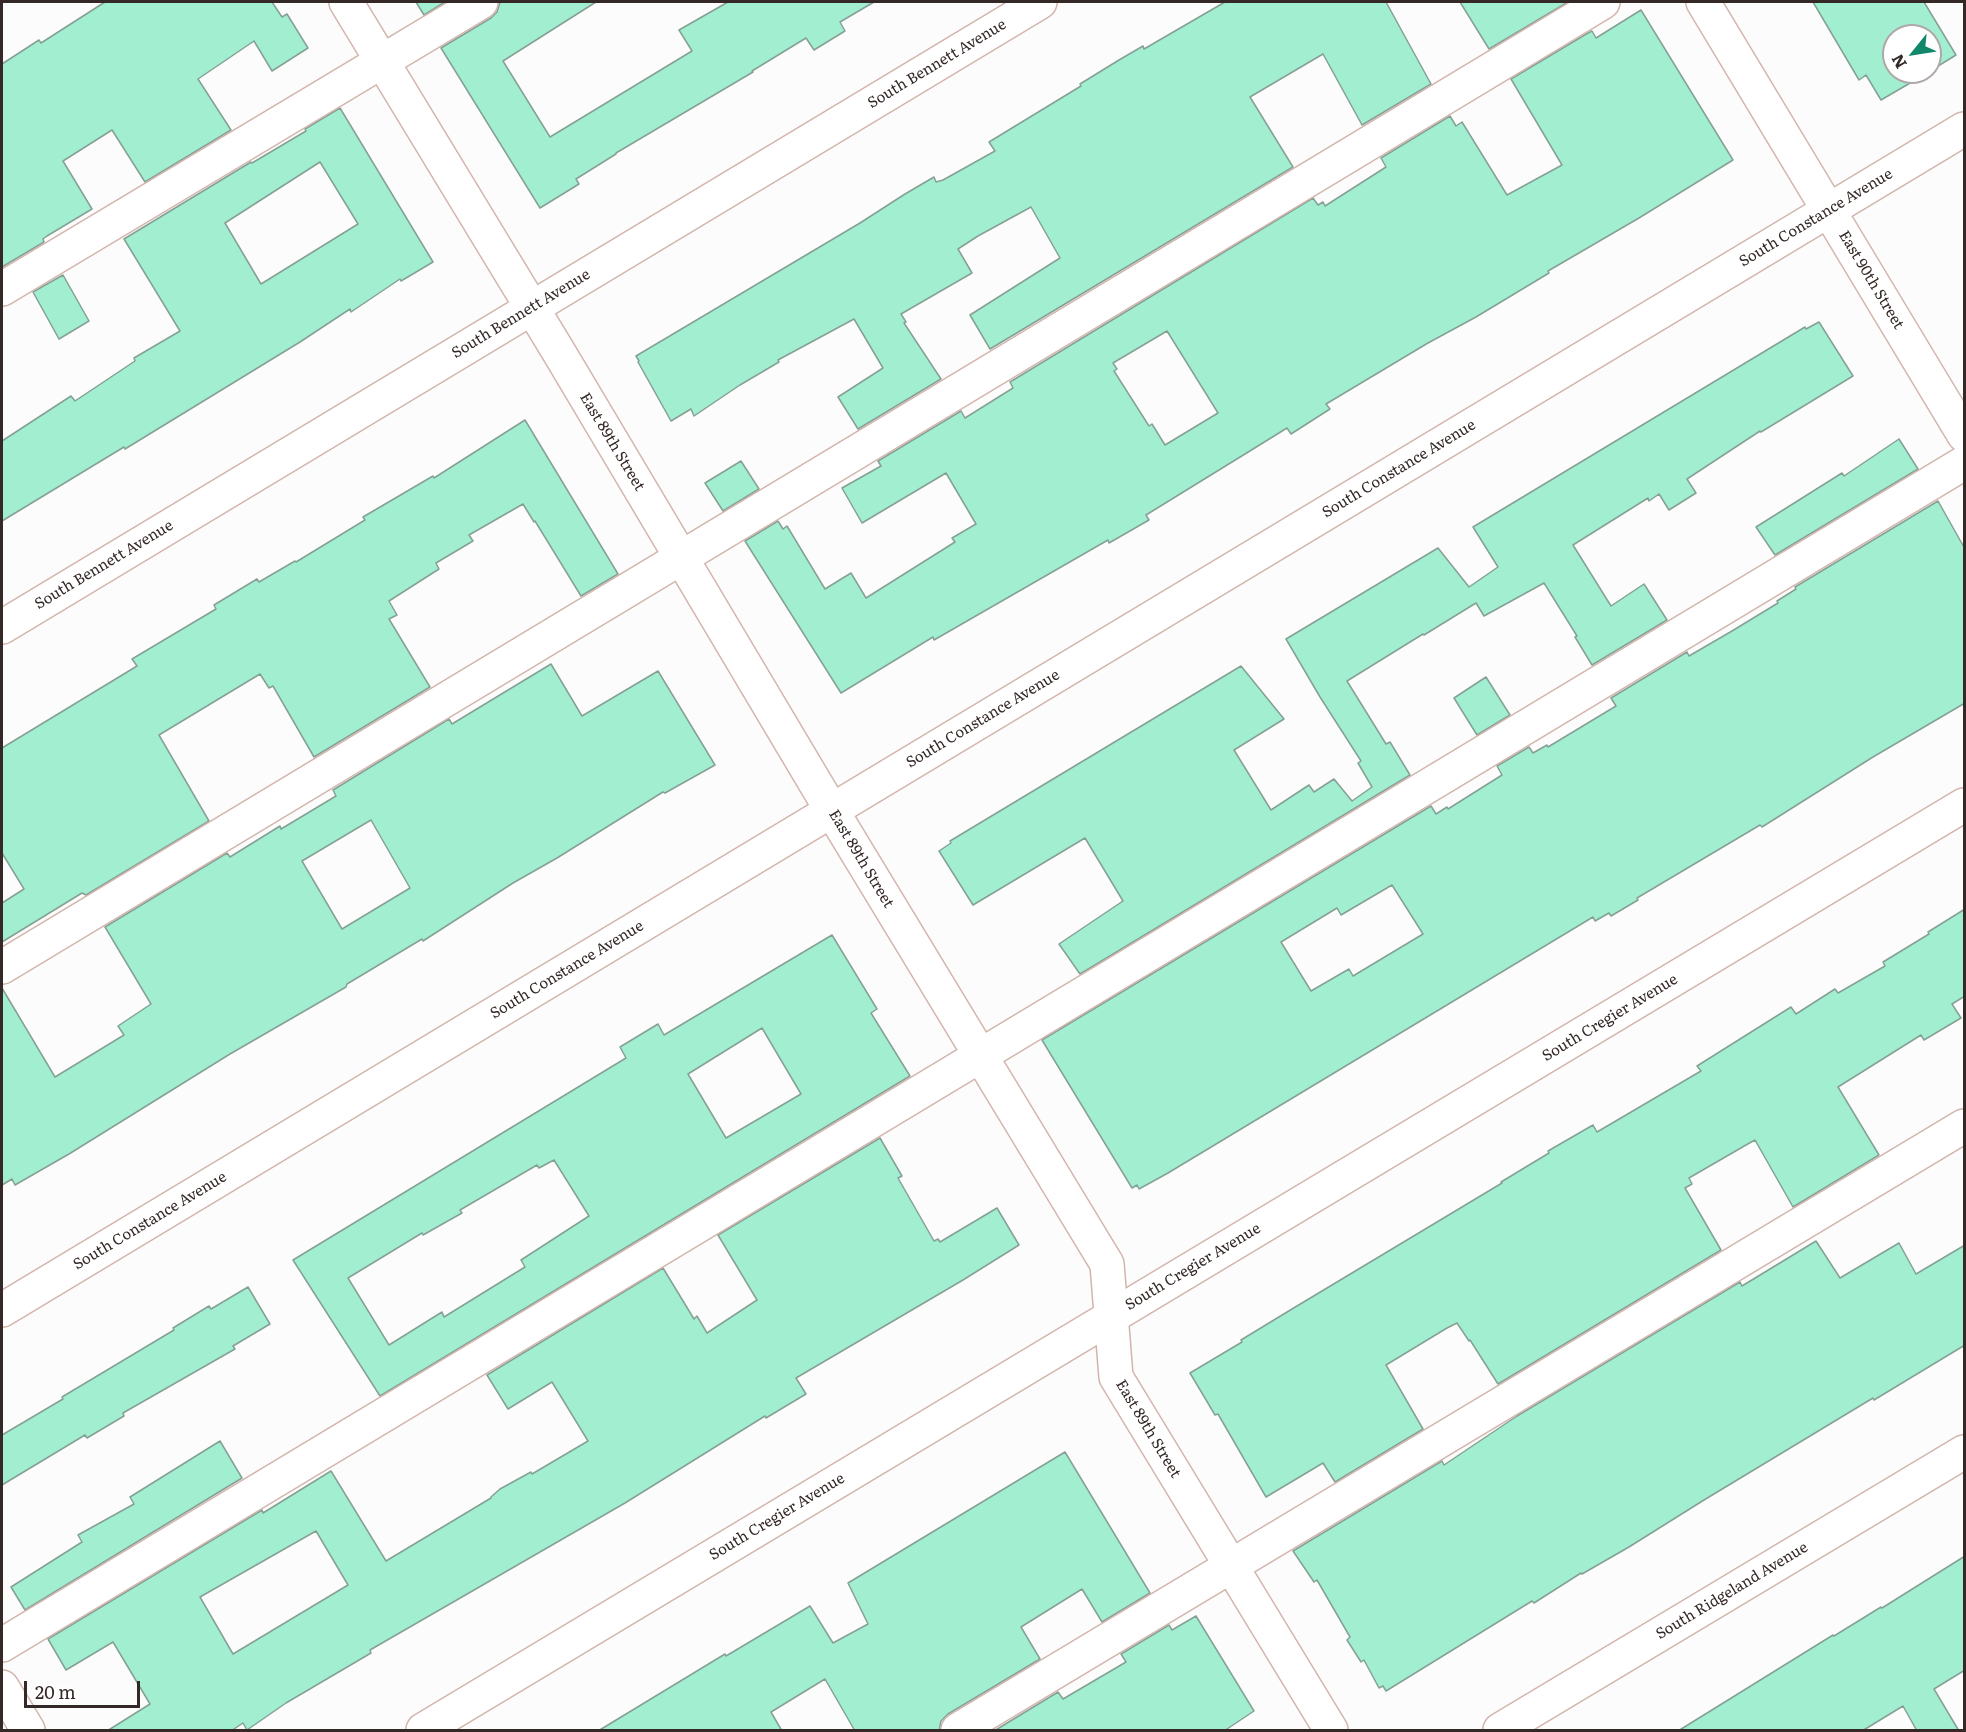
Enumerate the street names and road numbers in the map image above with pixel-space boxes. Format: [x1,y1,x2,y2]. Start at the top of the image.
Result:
street label: South Bennett Avenue [865,16,1009,112]
street label: South Constance Avenue [1736,165,1896,271]
street label: East 90th Street [1835,228,1907,332]
street label: South Bennett Avenue [449,266,593,362]
street label: East 89th Street [576,390,648,494]
street label: South Constance Avenue [1319,416,1479,522]
street label: South Bennett Avenue [32,517,176,613]
street label: South Constance Avenue [903,666,1063,772]
street label: East 89th Street [825,807,897,911]
street label: South Constance Avenue [487,917,647,1023]
street label: South Cregier Avenue [1539,970,1681,1066]
street label: South Constance Avenue [70,1168,230,1274]
street label: South Cregier Avenue [1122,1219,1264,1315]
street label: East 89th Street [1112,1377,1184,1481]
street label: South Cregier Avenue [706,1469,848,1565]
street label: South Ridgeland Avenue [1653,1538,1811,1644]

